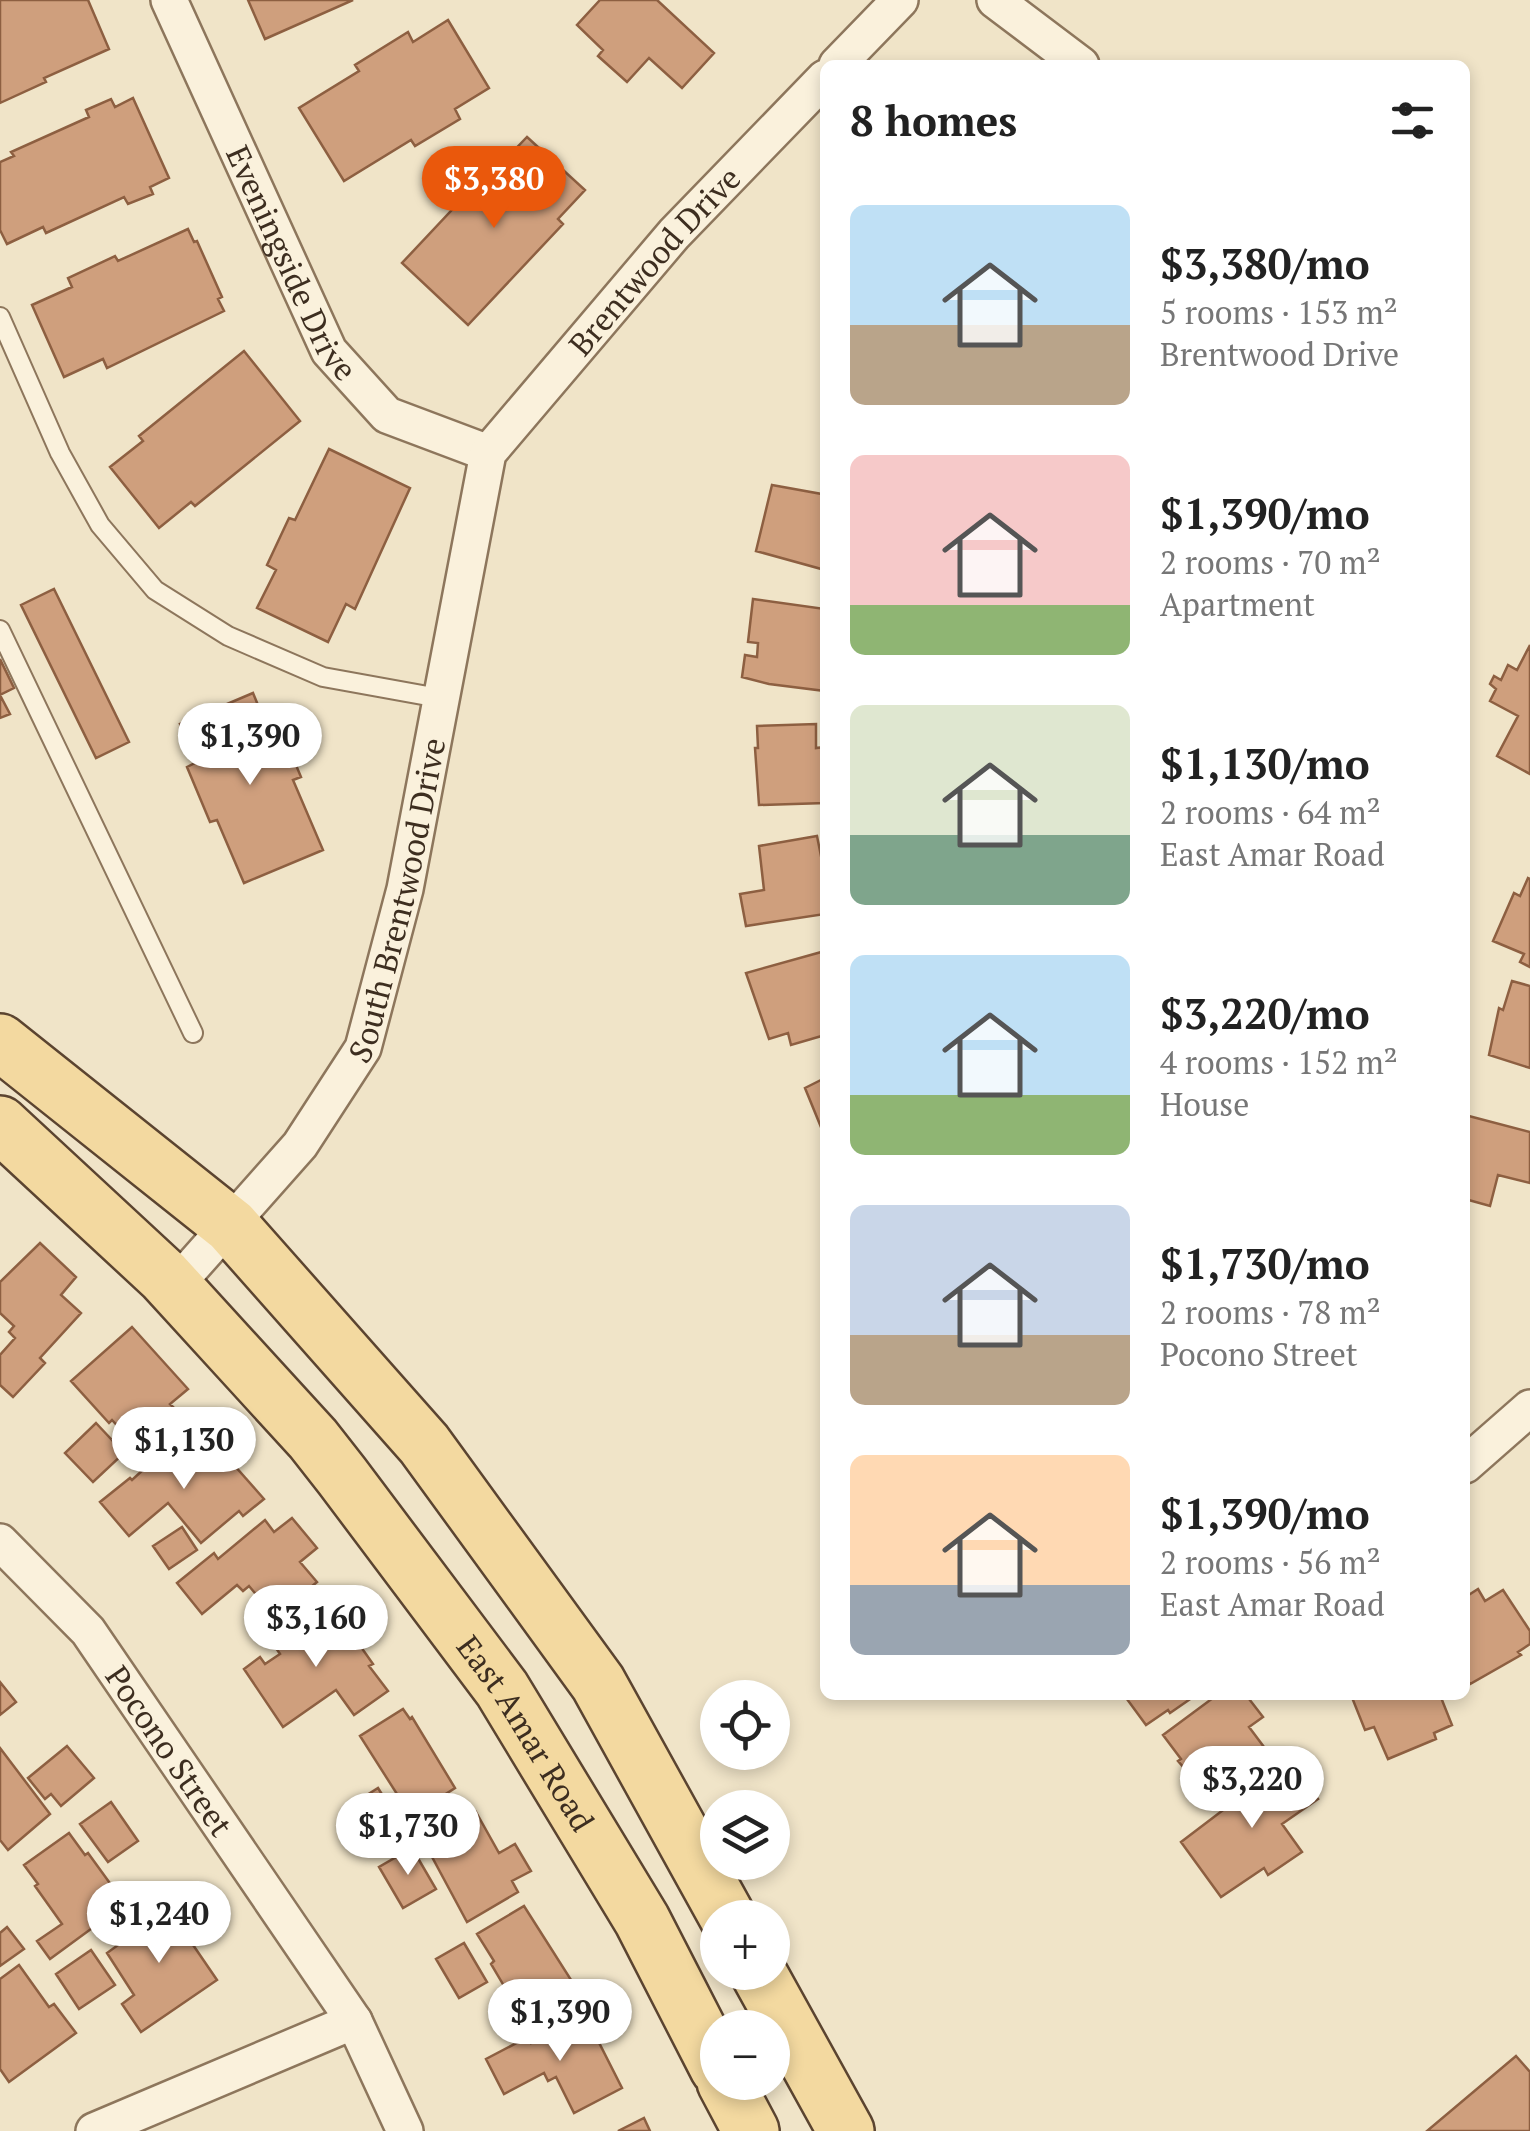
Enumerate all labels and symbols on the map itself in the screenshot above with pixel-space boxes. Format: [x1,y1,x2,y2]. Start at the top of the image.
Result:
street label: Eveningside Drive [217,139,366,389]
pin: $3,380 [413,146,575,231]
street label: Brentwood Drive [559,157,749,364]
pin: $1,390 [169,703,331,788]
street label: South Brentwood Drive [338,734,454,1070]
pin: $1,130 [103,1407,265,1492]
pin: $3,160 [235,1585,397,1670]
street label: East Amar Road [448,1627,604,1839]
street label: Pocono Street [97,1657,243,1844]
pin: $3,220 [1171,1746,1333,1831]
pin: $1,730 [327,1793,489,1878]
pin: $1,240 [78,1881,240,1966]
pin: $1,390 [479,1979,641,2064]

